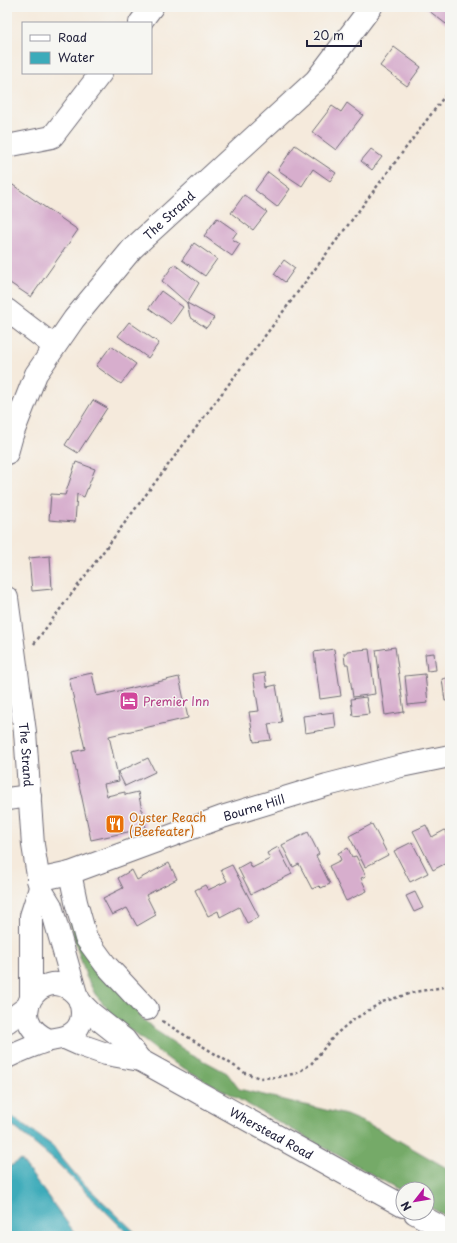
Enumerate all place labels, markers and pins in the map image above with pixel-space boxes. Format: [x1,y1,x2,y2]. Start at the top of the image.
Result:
hotel icon: Premier Inn [118,690,140,712]
place label: Premier Inn [143,692,209,710]
place label: Oyster Reach (Beefeater) [129,808,206,840]
restaurant icon: Oyster Reach (Beefeater) [104,813,126,835]

